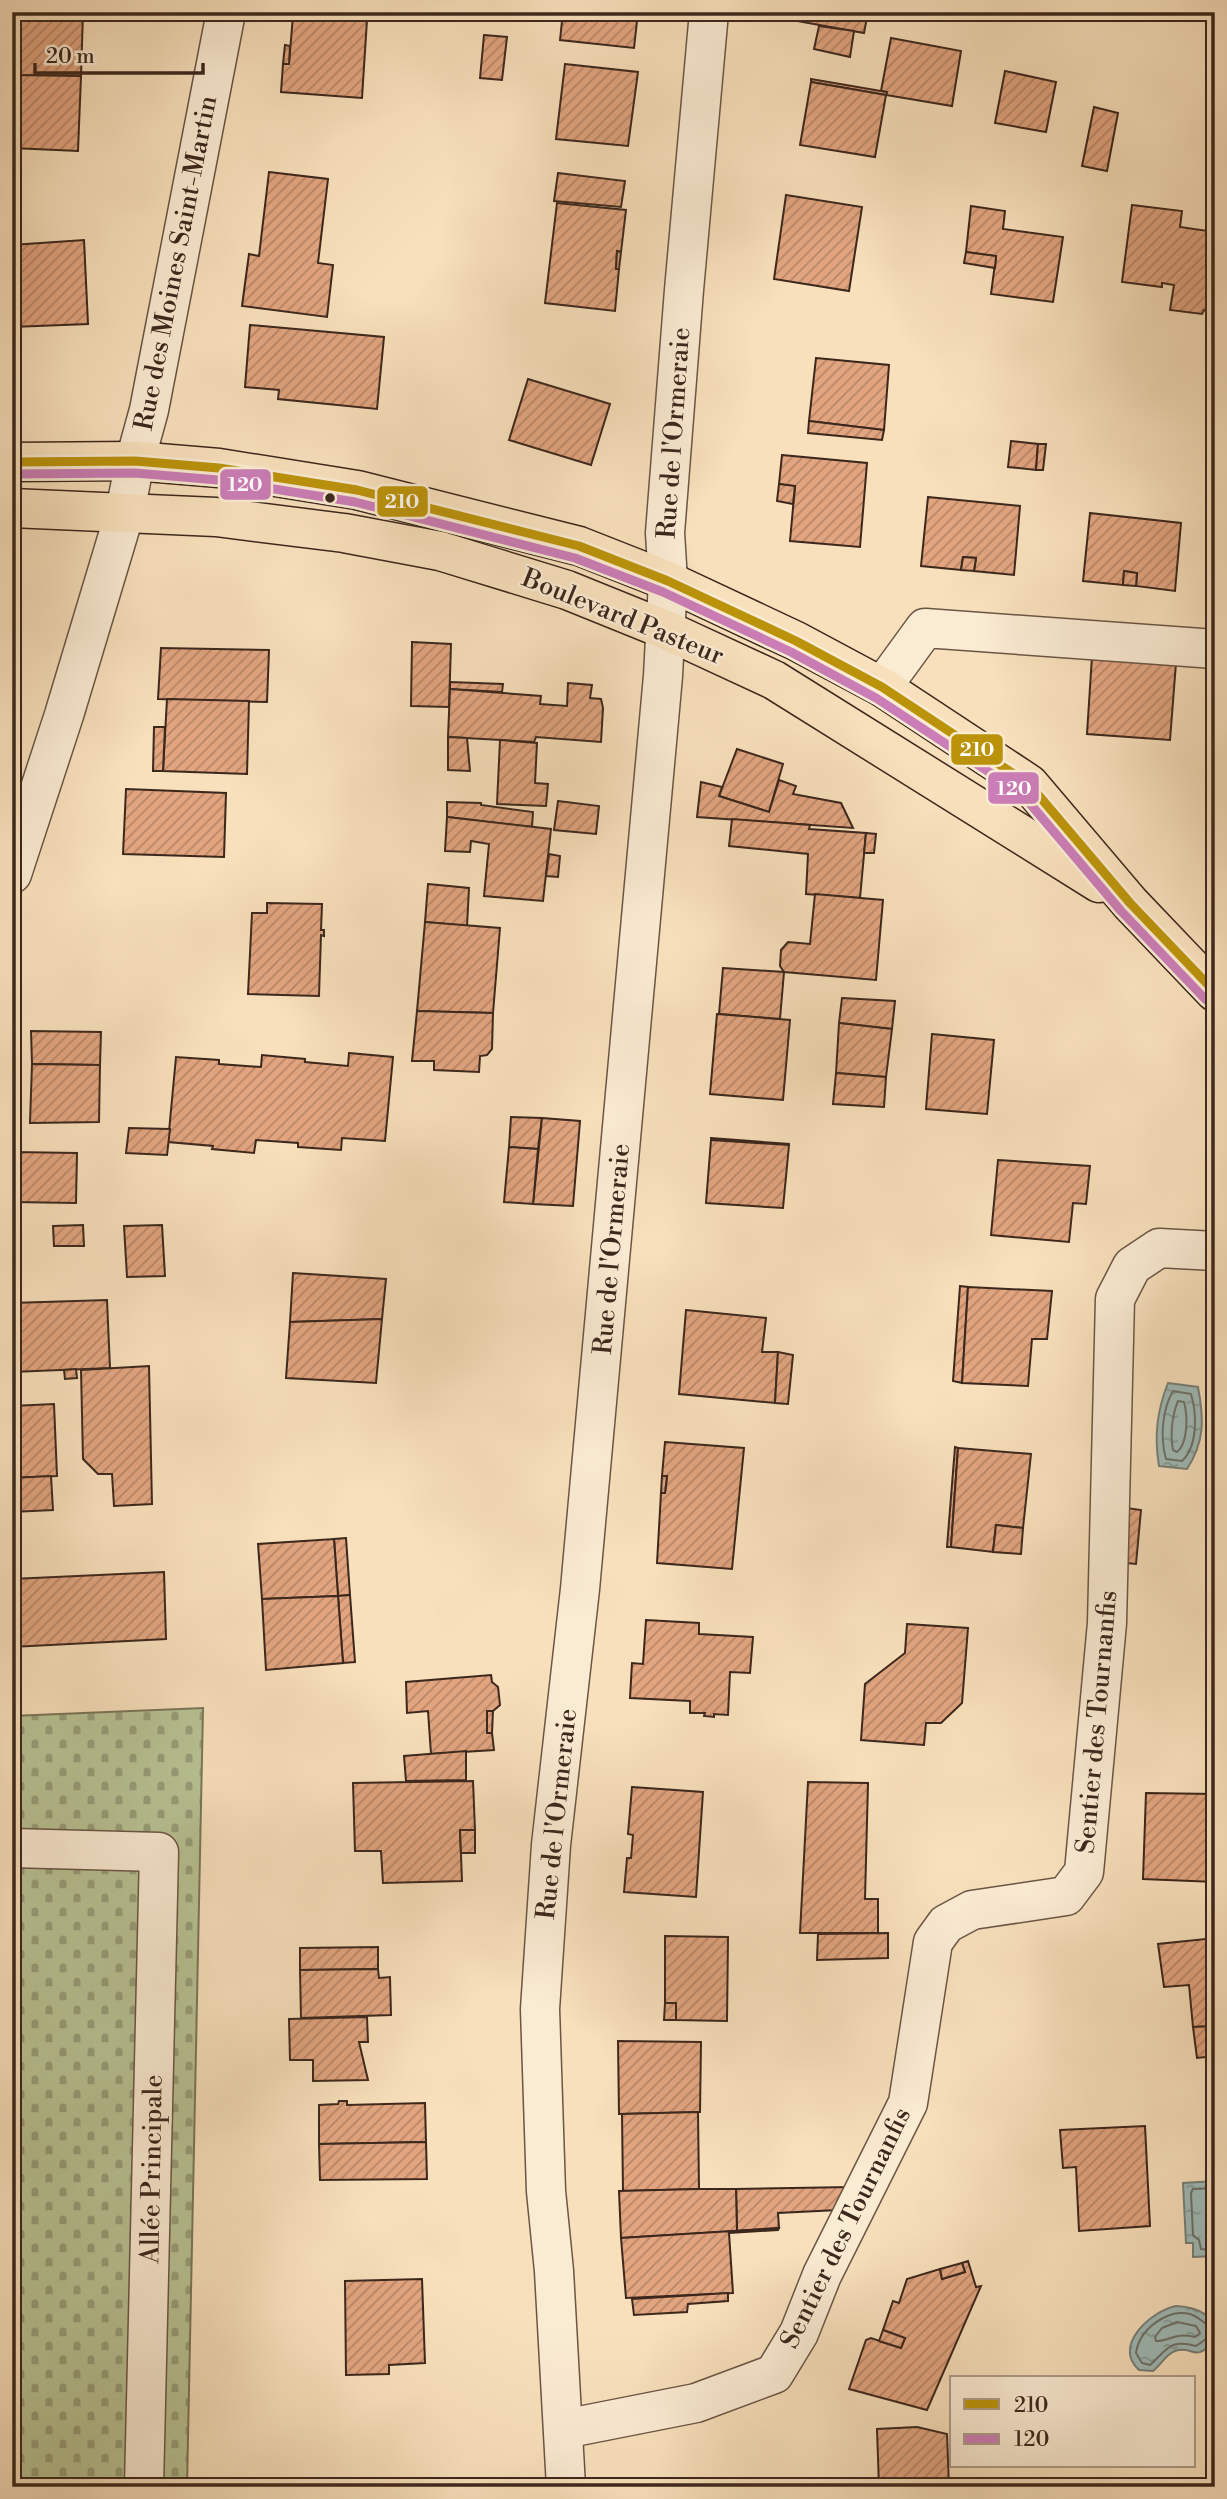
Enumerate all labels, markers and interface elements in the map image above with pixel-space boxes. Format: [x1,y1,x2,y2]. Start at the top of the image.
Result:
scale bar [35,32,203,76]
text: 20 m [46,44,95,70]
street label: Rue des Moines Saint-Martin [128,93,224,433]
street label: Rue de l'Ormeraie [651,326,697,540]
line badge: 120 [219,468,272,501]
text: 120 [227,473,263,497]
line badge: 210 [376,485,429,518]
text: 210 [385,490,419,514]
unlabelled marker [323,491,337,505]
street label: Boulevard Pasteur [516,562,729,672]
line badge: 210 [950,733,1004,766]
text: 210 [960,738,994,762]
line badge: 120 [987,771,1040,805]
text: 120 [996,777,1032,801]
street label: Rue de l'Ormeraie [587,1142,637,1356]
street label: Sentier des Tournanfis [1070,1589,1124,1855]
street label: Rue de l'Ormeraie [530,1707,584,1921]
street label: Allée Principale [134,2074,170,2265]
street label: Sentier des Tournanfis [774,2102,918,2354]
legend [950,2376,1196,2468]
text: 210 [1014,2393,1049,2419]
text: 120 [1014,2427,1049,2453]

